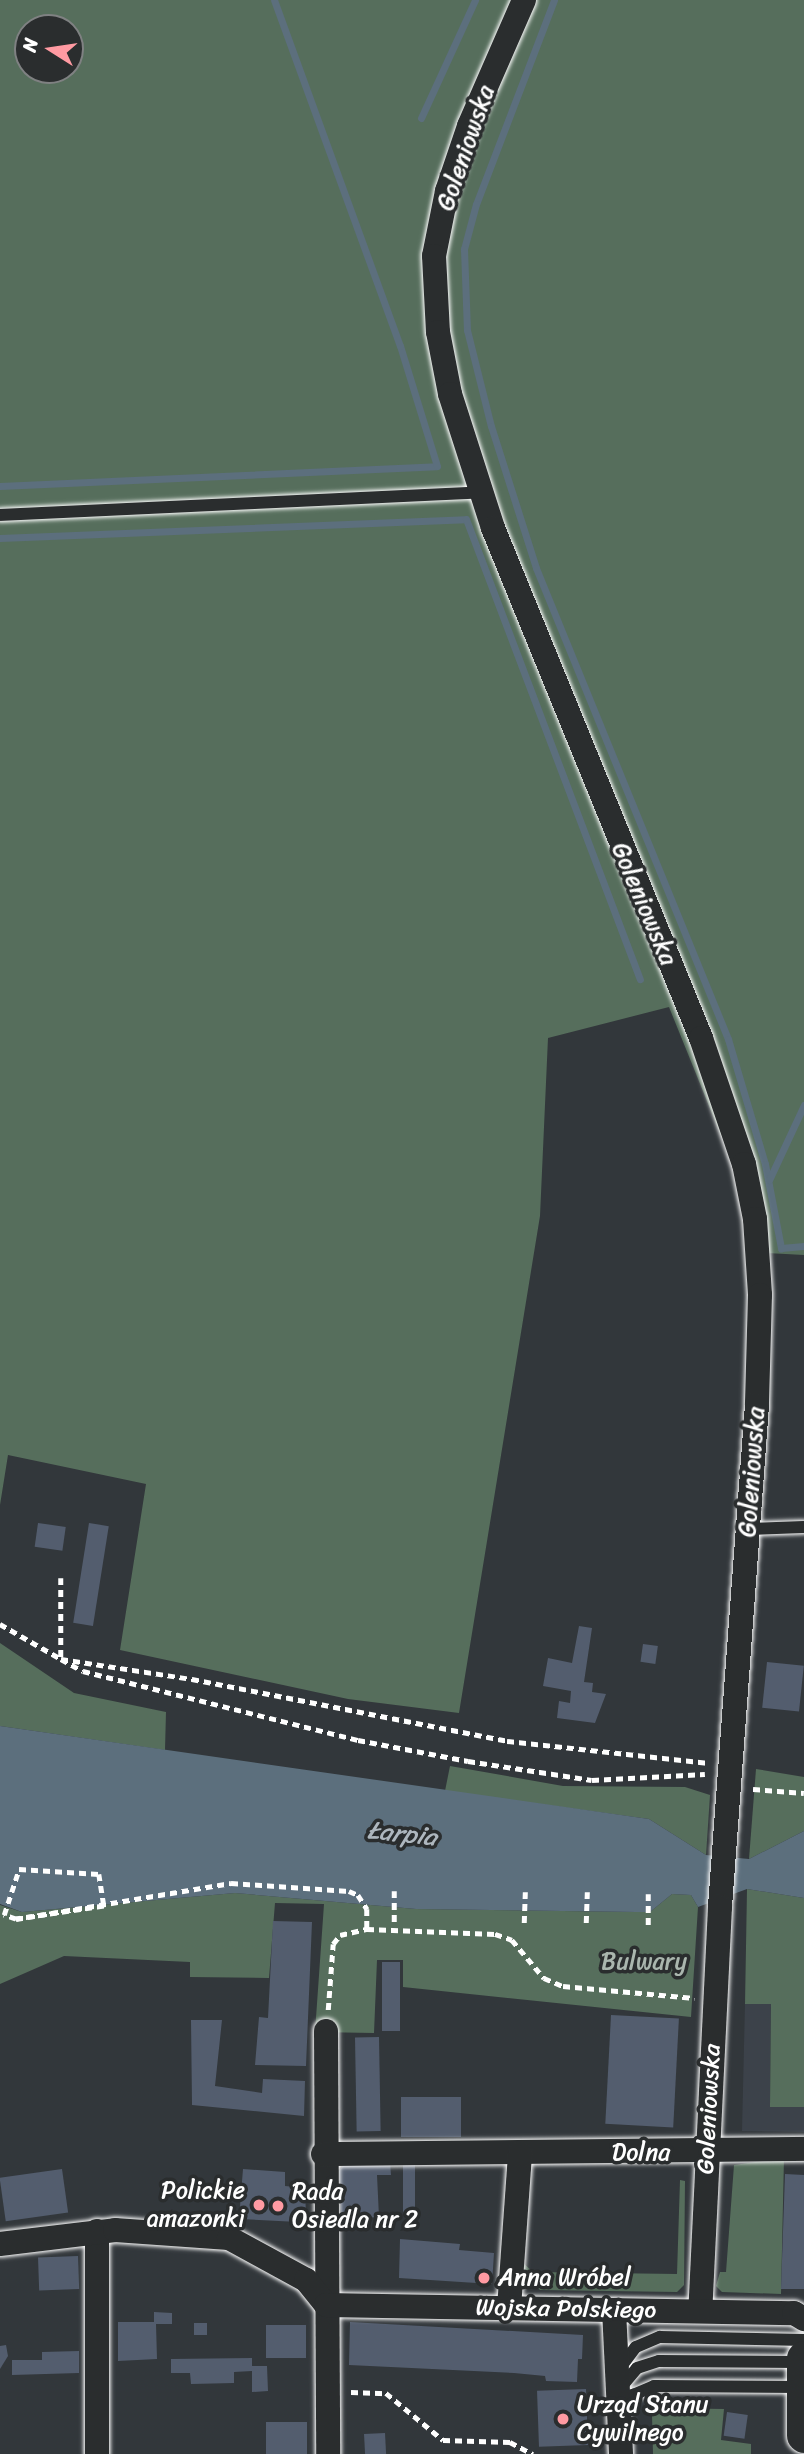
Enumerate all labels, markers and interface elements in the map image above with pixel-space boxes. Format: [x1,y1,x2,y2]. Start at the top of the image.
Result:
north arrow [14,14,84,84]
text: N [12,35,47,55]
street label: Goleniowska [431,82,501,214]
street label: Goleniowska [605,838,683,970]
street label: Goleniowska [733,1406,771,1538]
water label: Łarpia [366,1815,438,1853]
park label: Bulwary [601,1948,687,1976]
street label: Goleniowska [691,2043,727,2175]
street label: Dolna [612,2139,670,2167]
place label: Polickie amazonki [147,2177,245,2233]
place label: Rada Osiedla nr 2 [292,2178,418,2234]
marker: Polickie amazonki [251,2197,267,2213]
marker: Rada Osiedla nr 2 [270,2198,286,2214]
place label: Anna Wróbel [498,2264,630,2292]
marker: Anna Wróbel [476,2270,492,2286]
street label: Wojska Polskiego [476,2293,656,2325]
place label: Urząd Stanu Cywilnego [577,2391,708,2447]
marker: Urząd Stanu Cywilnego [555,2411,571,2427]

